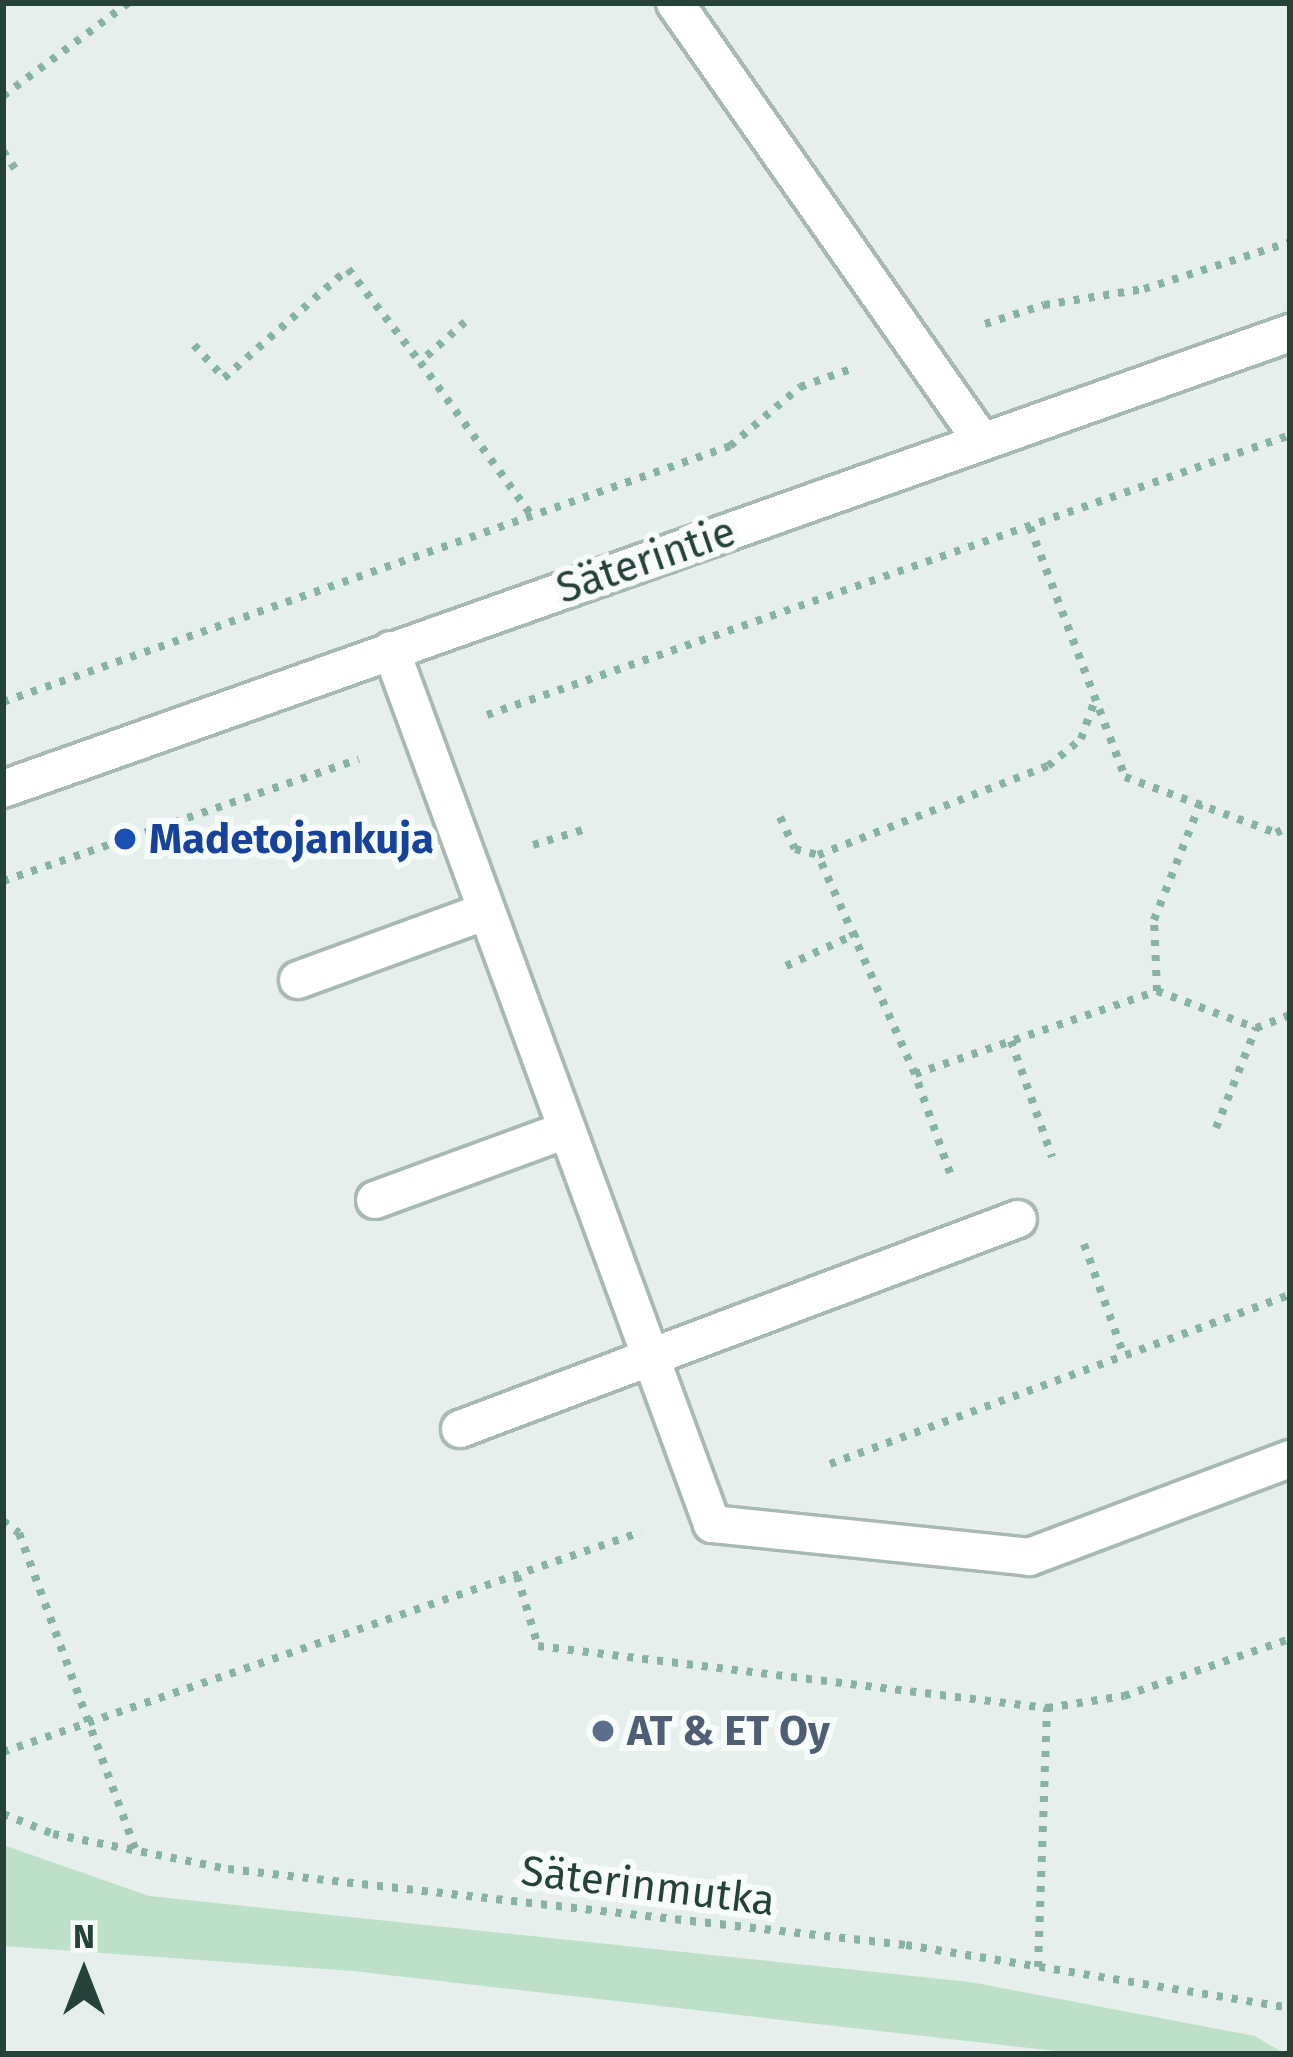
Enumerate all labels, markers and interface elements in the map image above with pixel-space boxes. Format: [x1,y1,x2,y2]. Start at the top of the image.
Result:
street label: Säterintie [550,506,742,614]
place label: Madetojankuja [149,814,434,864]
marker: Madetojankuja [112,826,138,852]
place label: AT & ET Oy [627,1706,830,1756]
marker: AT & ET Oy [590,1718,616,1744]
street label: Säterinmutka [518,1845,778,1927]
north arrow [24,1913,144,2033]
text: N [73,1917,95,1957]

